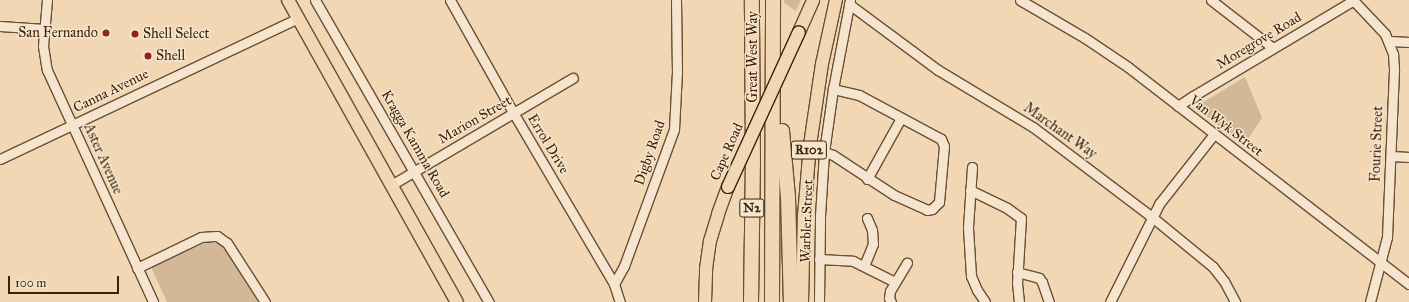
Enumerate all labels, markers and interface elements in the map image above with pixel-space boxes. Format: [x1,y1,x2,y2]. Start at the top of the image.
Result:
street label: Moregrove Road [1213,9,1305,73]
street label: Great West Way [745,11,761,103]
place label: San Fernando [18,25,98,41]
place label: Shell Select [143,26,210,42]
marker: San Fernando [101,28,111,38]
marker: Shell Select [130,29,140,39]
place label: Shell [156,48,185,64]
marker: Shell [143,51,153,61]
street label: Canna Avenue [71,66,151,116]
street label: Kragga Kamma Road [377,87,453,201]
street label: Marion Street [435,92,515,148]
street label: Van Wyk Street [1186,92,1266,160]
street label: Marchant Way [1020,100,1100,162]
street label: Fourie Street [1367,106,1387,182]
street label: Errol Drive [524,111,572,177]
street label: Digby Road [631,118,669,188]
street label: Aster Avenue [80,121,126,197]
street label: Cape Road [707,121,747,183]
road number: R102 [790,139,828,161]
street label: Warbler Street [797,179,817,263]
road number: N2 [739,197,765,219]
scale bar [10,268,121,294]
text: 100 m [15,276,46,290]

